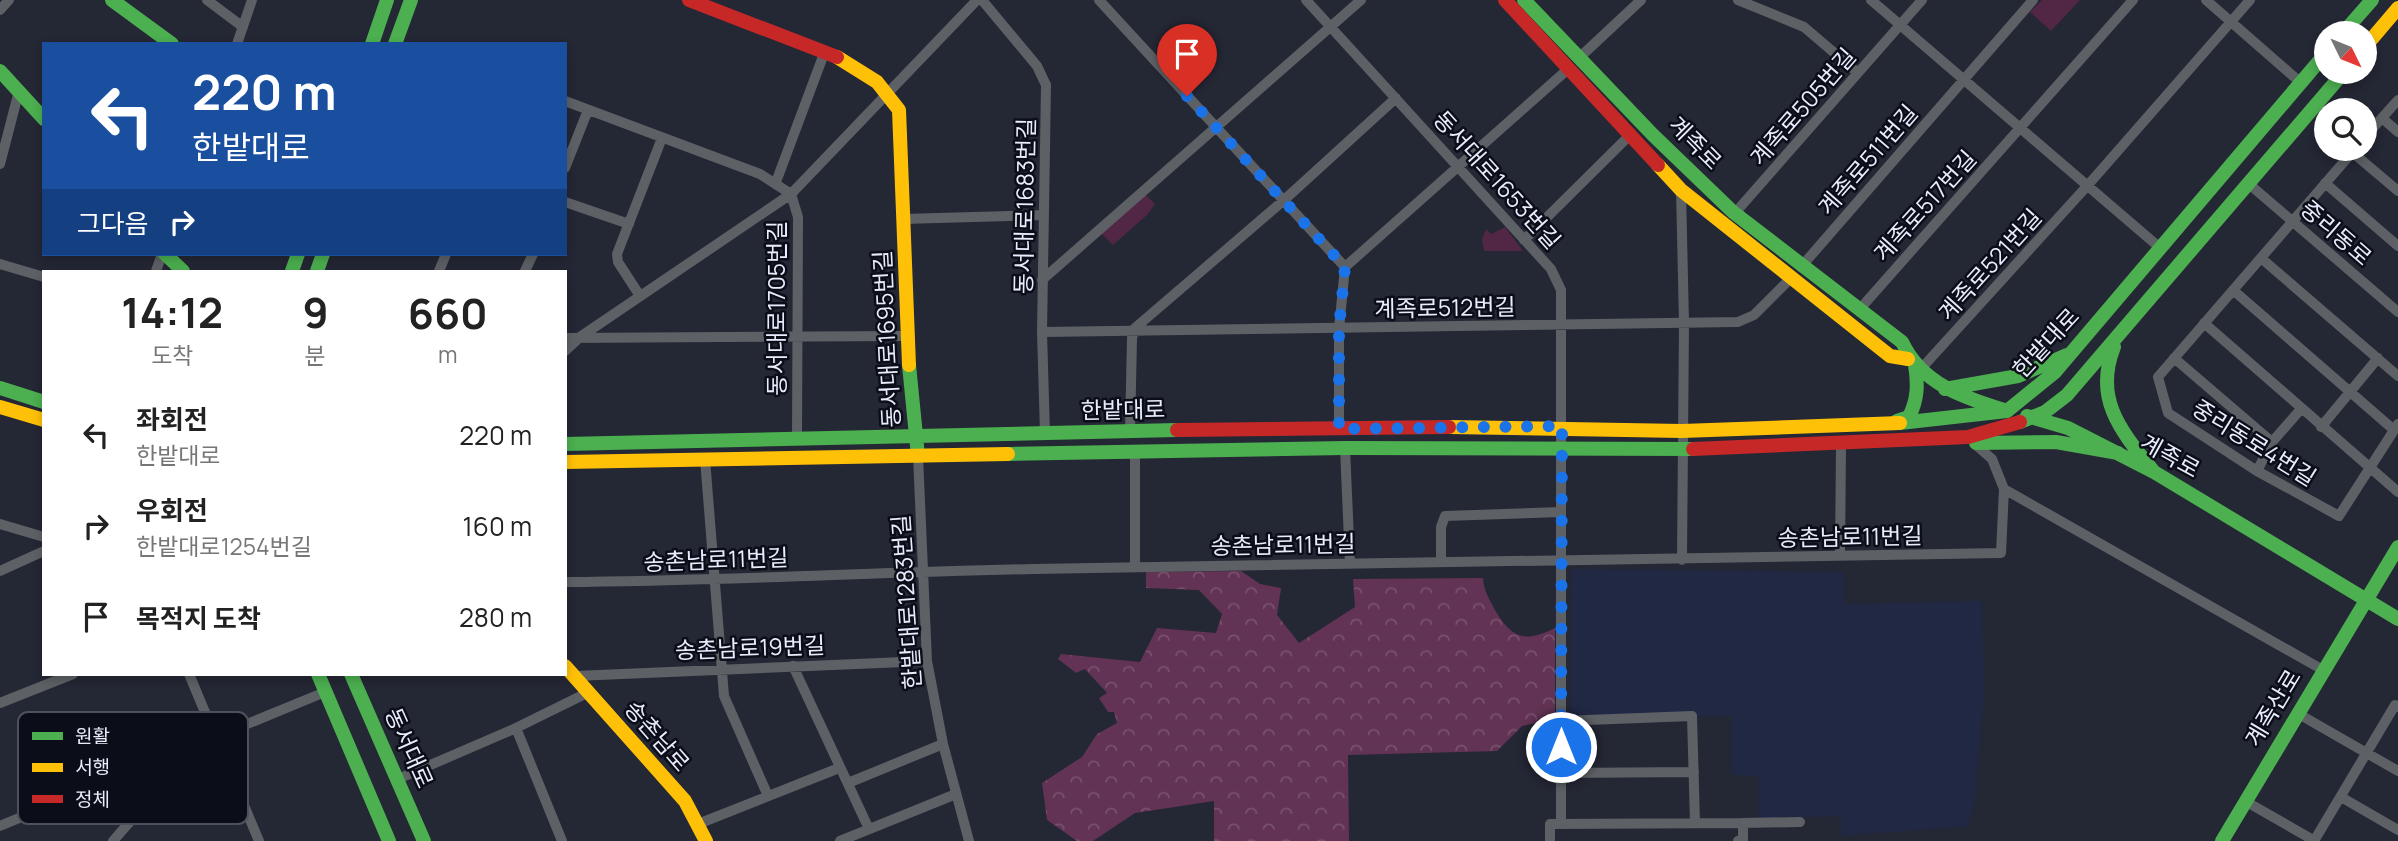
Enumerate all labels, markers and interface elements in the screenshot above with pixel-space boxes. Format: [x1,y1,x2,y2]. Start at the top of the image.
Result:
north arrow [2314,21,2376,84]
map controls [2314,21,2377,161]
pin [1157,24,1217,96]
icon: arrive [1168,35,1206,73]
street label: 계족로505번길 [1742,41,1862,172]
text: 220 m [192,58,336,125]
icon: left [77,70,168,161]
street label: 계족로511번길 [1810,97,1924,222]
button: search [2314,98,2377,161]
street label: 동서대로1653번길 [1427,103,1569,256]
street label: 계족로 [1662,109,1729,176]
street label: 동서대로1683번길 [1006,118,1042,294]
text: 한밭대로 [192,125,310,169]
street label: 계족로517번길 [1866,143,1983,268]
street label: 중리동로 [2294,192,2379,272]
street label: 계족로521번길 [1930,201,2048,327]
icon: right [163,203,201,241]
text: 그다음 [77,205,149,241]
street label: 동서대로1705번길 [760,221,792,395]
street label: 동서대로1695번길 [865,250,907,429]
text: 14:12 [121,283,223,341]
text: 9 [302,283,328,341]
text: 660 [408,284,488,342]
street label: 계족로512번길 [1374,290,1516,324]
street label: 한밭대로 [2005,300,2086,384]
text: m [438,338,457,370]
text: 도착 [151,339,193,371]
text: 분 [305,339,326,371]
street label: 중리동로4번길 [2186,391,2323,493]
street label: 한밭대로 [1080,392,1166,426]
text: 좌회전 [136,401,208,437]
icon: left [77,416,115,454]
text: 220 m [459,417,532,453]
street label: 계족로 [2135,426,2206,485]
text: 한밭대로 [136,439,221,471]
text: 우회전 [136,492,208,528]
icon: right [77,507,115,545]
text: 160 m [463,508,532,544]
street label: 한밭대로1283번길 [884,514,928,691]
street label: 송촌남로11번길 [1777,519,1923,553]
street label: 송촌남로11번길 [1210,527,1356,561]
text: 한밭대로1254번길 [136,530,312,562]
street label: 송촌남로11번길 [643,540,789,578]
icon: arrive [77,598,115,636]
text: 280 m [459,599,532,635]
text: 목적지 도착 [136,600,261,636]
street label: 송촌남로19번길 [674,628,826,666]
street label: 계족산로 [2237,663,2308,752]
street label: 송촌남로 [618,693,698,778]
street label: 동서대로 [378,702,442,793]
position arrow [1524,710,1598,784]
legend [18,712,248,824]
text: 원활 [75,723,110,749]
text: 서행 [75,754,110,780]
text: 정체 [75,786,110,812]

